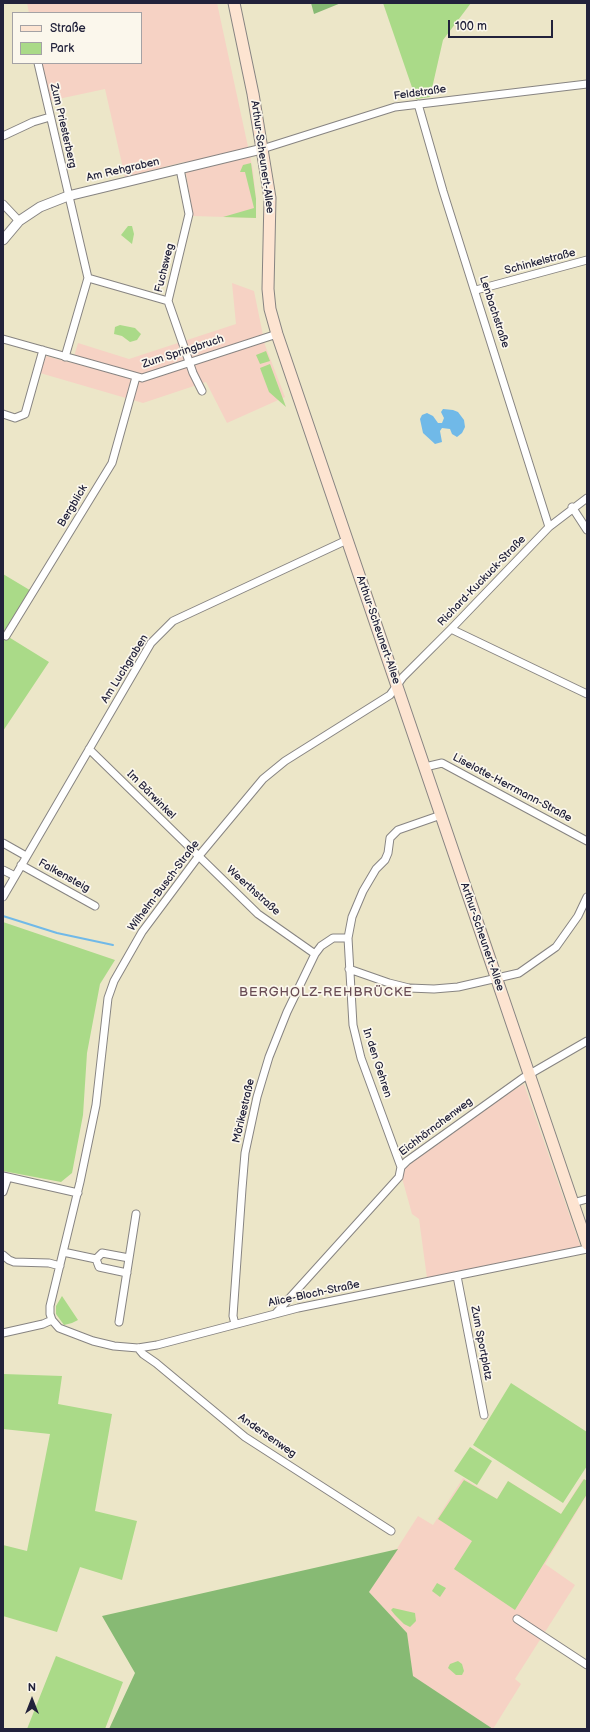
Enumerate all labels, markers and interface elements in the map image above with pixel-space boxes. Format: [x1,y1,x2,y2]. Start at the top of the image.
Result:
legend [12,12,142,64]
scale bar [450,12,555,38]
text: 100 m [455,19,487,34]
text: Straße [50,21,86,36]
text: Park [50,41,74,56]
street label: Zum Priesterberg [47,82,79,170]
street label: Feldstraße [393,83,447,103]
street label: Arthur-Scheunert-Allee [248,100,276,214]
street label: Am Rehgraben [85,155,161,185]
street label: Fuchsweg [153,242,177,294]
street label: Schinkelstraße [503,246,577,278]
street label: Lenbachstraße [476,274,512,350]
street label: Zum Springbruch [141,333,225,371]
street label: Bergblick [55,483,91,529]
street label: Richard-Kuckuck-Straße [435,533,529,629]
street label: Arthur-Scheunert-Allee [353,574,403,686]
street label: Am Luchgraben [99,632,151,706]
street label: Liselotte-Herrmann-Straße [450,751,574,825]
street label: Im Bärwinkel [124,768,178,822]
street label: Wilhelm-Busch-Straße [125,838,203,934]
street label: Falkensteig [36,856,92,896]
street label: Weerthstraße [224,864,282,918]
street label: Arthur-Scheunert-Allee [457,881,507,993]
district label: BERGHOLZ-REHBRÜCKE [239,985,413,1001]
street label: In den Gehren [360,1027,394,1099]
street label: Mörikestraße [230,1078,258,1144]
street label: Eichhörnchenweg [397,1095,475,1159]
street label: Alice-Bloch-Straße [267,1278,361,1310]
street label: Zum Sportplatz [467,1305,495,1381]
street label: Andersenweg [235,1411,299,1461]
north arrow [12,1680,52,1720]
text: N [28,1681,36,1694]

